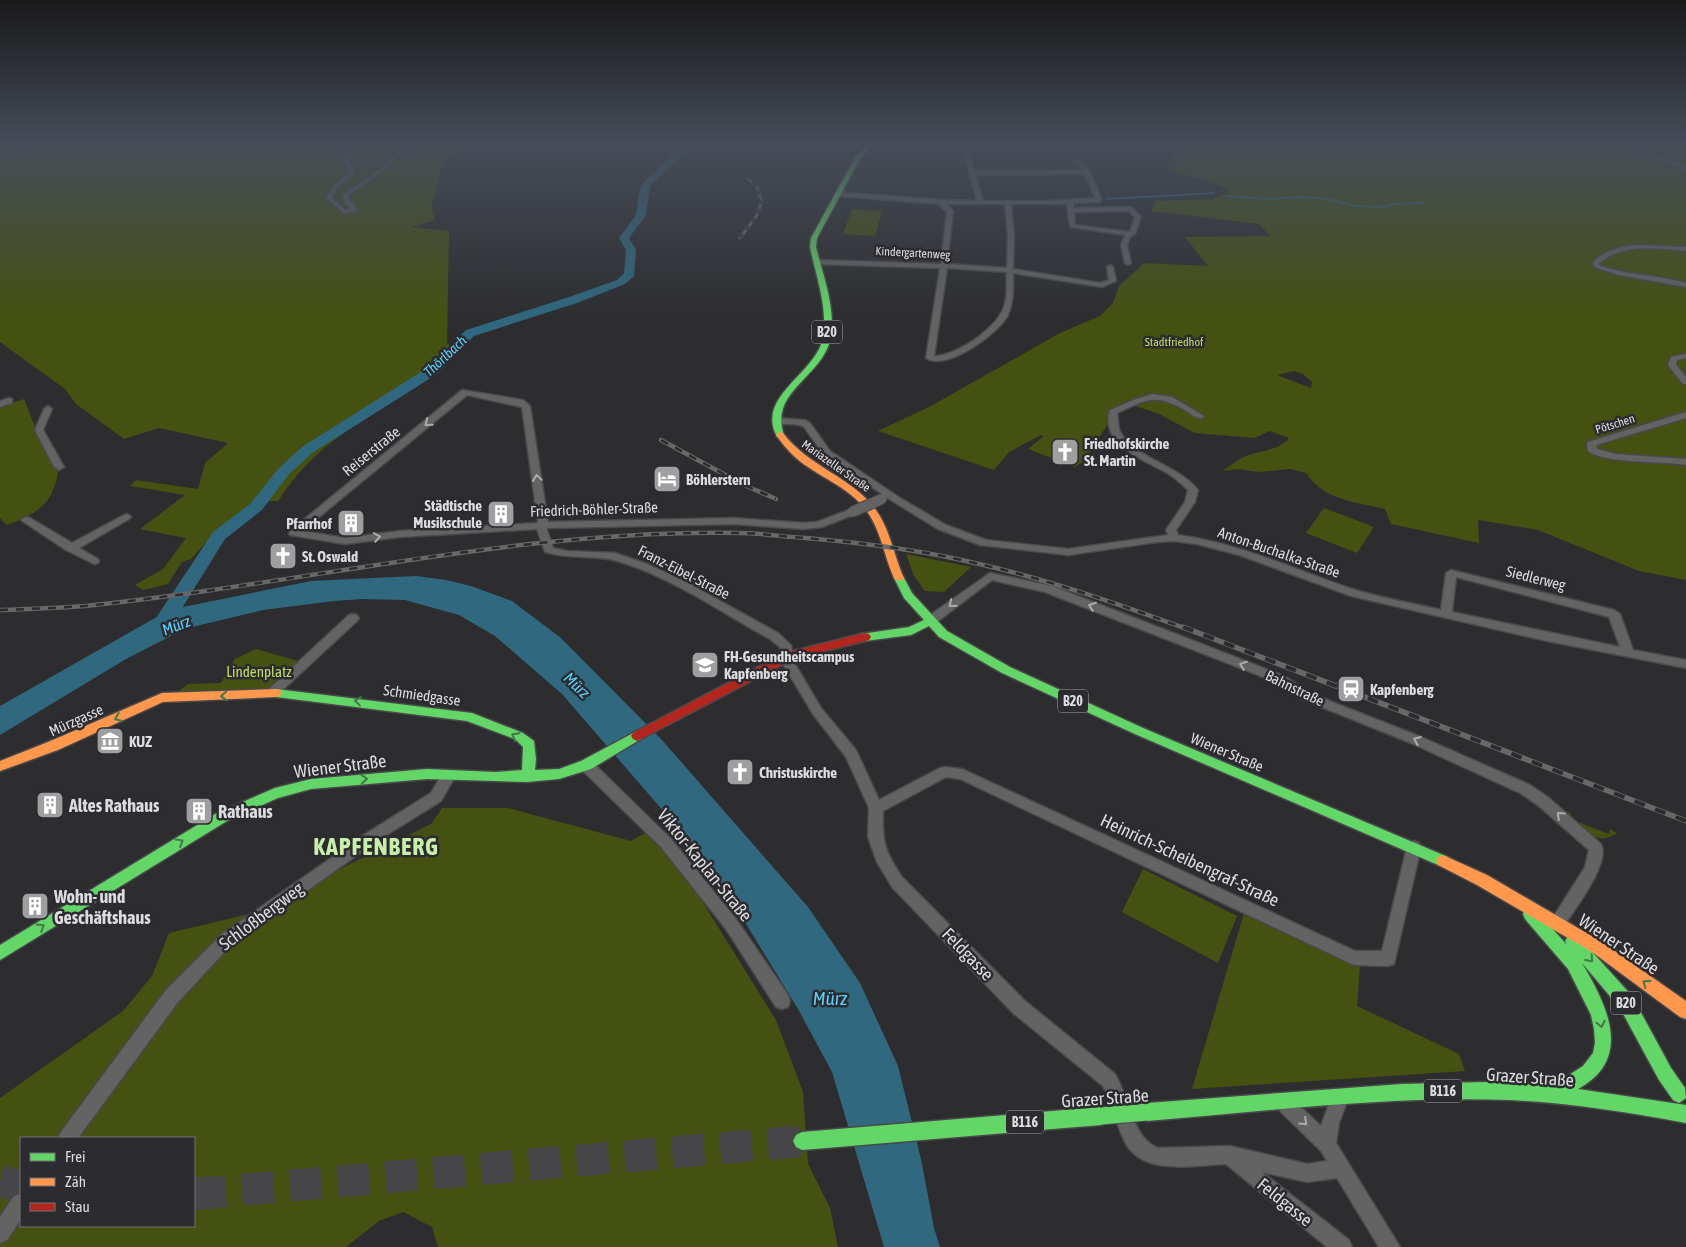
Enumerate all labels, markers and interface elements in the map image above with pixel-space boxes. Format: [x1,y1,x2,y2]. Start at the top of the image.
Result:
street label: Kindergartenweg [875,244,952,262]
road number: B20 [812,321,842,344]
water label: Thörlbach [420,332,470,380]
park label: Stadtfriedhof [1145,335,1204,349]
street label: Pötschen [1594,411,1636,437]
one-way arrow [424,418,433,427]
street label: Reiserstraße [339,423,403,479]
place label: Friedhofskirche St. Martin [1084,435,1169,469]
street label: Mariazeller Straße [799,437,873,495]
church icon: Friedhofskirche St. Martin [1050,437,1080,467]
hotel icon: Böhlerstern [652,464,682,494]
place label: Böhlerstern [686,471,750,488]
one-way arrow [532,473,543,481]
place label: Städtische Musikschule [413,497,482,531]
street label: Friedrich-Böhler-Straße [530,498,658,520]
building icon: Städtische Musikschule [486,499,516,529]
building icon: Pfarrhof [336,508,366,538]
place label: Pfarrhof [286,515,333,532]
street label: Anton-Buchalka-Straße [1216,523,1342,581]
one-way arrow [373,533,381,543]
church icon: St. Oswald [268,541,298,571]
street label: Franz-Eibel-Straße [635,542,733,602]
place label: St. Oswald [302,548,358,565]
street label: Siedlerweg [1504,562,1568,594]
one-way arrow [949,599,958,607]
one-way arrow [1088,602,1096,612]
water label: Mürz [159,611,193,639]
place label: FH-Gesundheitscampus Kapfenberg [724,648,855,682]
school or university icon: FH-Gesundheitscampus Kapfenberg [690,650,720,680]
one-way arrow [1239,660,1248,671]
park label: Lindenplatz [226,663,292,680]
street label: Bahnstraße [1263,667,1327,710]
water label: Mürz [560,668,594,702]
station icon: Kapfenberg [1336,674,1366,704]
street label: Schmiedgasse [382,681,462,709]
place label: Kapfenberg [1370,681,1434,698]
road number: B20 [1058,689,1088,712]
one-way arrow [220,690,228,701]
one-way arrow [353,696,361,707]
street label: Mürzgasse [46,700,106,739]
one-way arrow [114,711,123,722]
museum icon: KUZ [95,726,125,756]
street label: Wiener Straße [1188,729,1266,775]
one-way arrow [512,732,521,742]
place label: KUZ [129,733,152,750]
one-way arrow [1413,736,1422,746]
street label: Wiener Straße [293,750,387,782]
church icon: Christuskirche [725,757,755,787]
place label: Christuskirche [759,764,837,781]
one-way arrow [360,774,368,785]
building icon: Altes Rathaus [35,790,65,820]
place label: Altes Rathaus [68,795,160,816]
building icon: Rathaus [184,796,214,826]
place label: Rathaus [218,801,273,822]
street label: Viktor-Kaplan-Straße [653,805,757,925]
street label: Heinrich-Scheibengraf-Straße [1097,809,1283,911]
one-way arrow [1557,812,1566,821]
district label: KAPFENBERG [313,833,439,860]
one-way arrow [174,838,183,848]
street label: Schloßbergweg [215,877,308,955]
place label: Wohn- und Geschäftshaus [53,886,151,928]
building icon: Wohn- und Geschäftshaus [20,891,50,921]
street label: Wiener Straße [1575,909,1663,979]
street label: Feldgasse [938,923,998,985]
one-way arrow [36,924,45,933]
one-way arrow [1584,953,1593,962]
one-way arrow [1643,980,1652,989]
water label: Mürz [813,987,847,1009]
road number: B20 [1611,991,1641,1014]
one-way arrow [1595,1020,1606,1029]
street label: Grazer Straße [1485,1063,1575,1091]
road number: B116 [1424,1080,1462,1102]
street label: Grazer Straße [1060,1084,1150,1112]
road number: B116 [1006,1110,1044,1134]
one-way arrow [1298,1116,1307,1125]
legend [20,1137,195,1227]
text: Frei [65,1148,85,1165]
text: Zäh [65,1173,86,1190]
street label: Feldgasse [1253,1173,1317,1231]
text: Stau [65,1198,90,1215]

